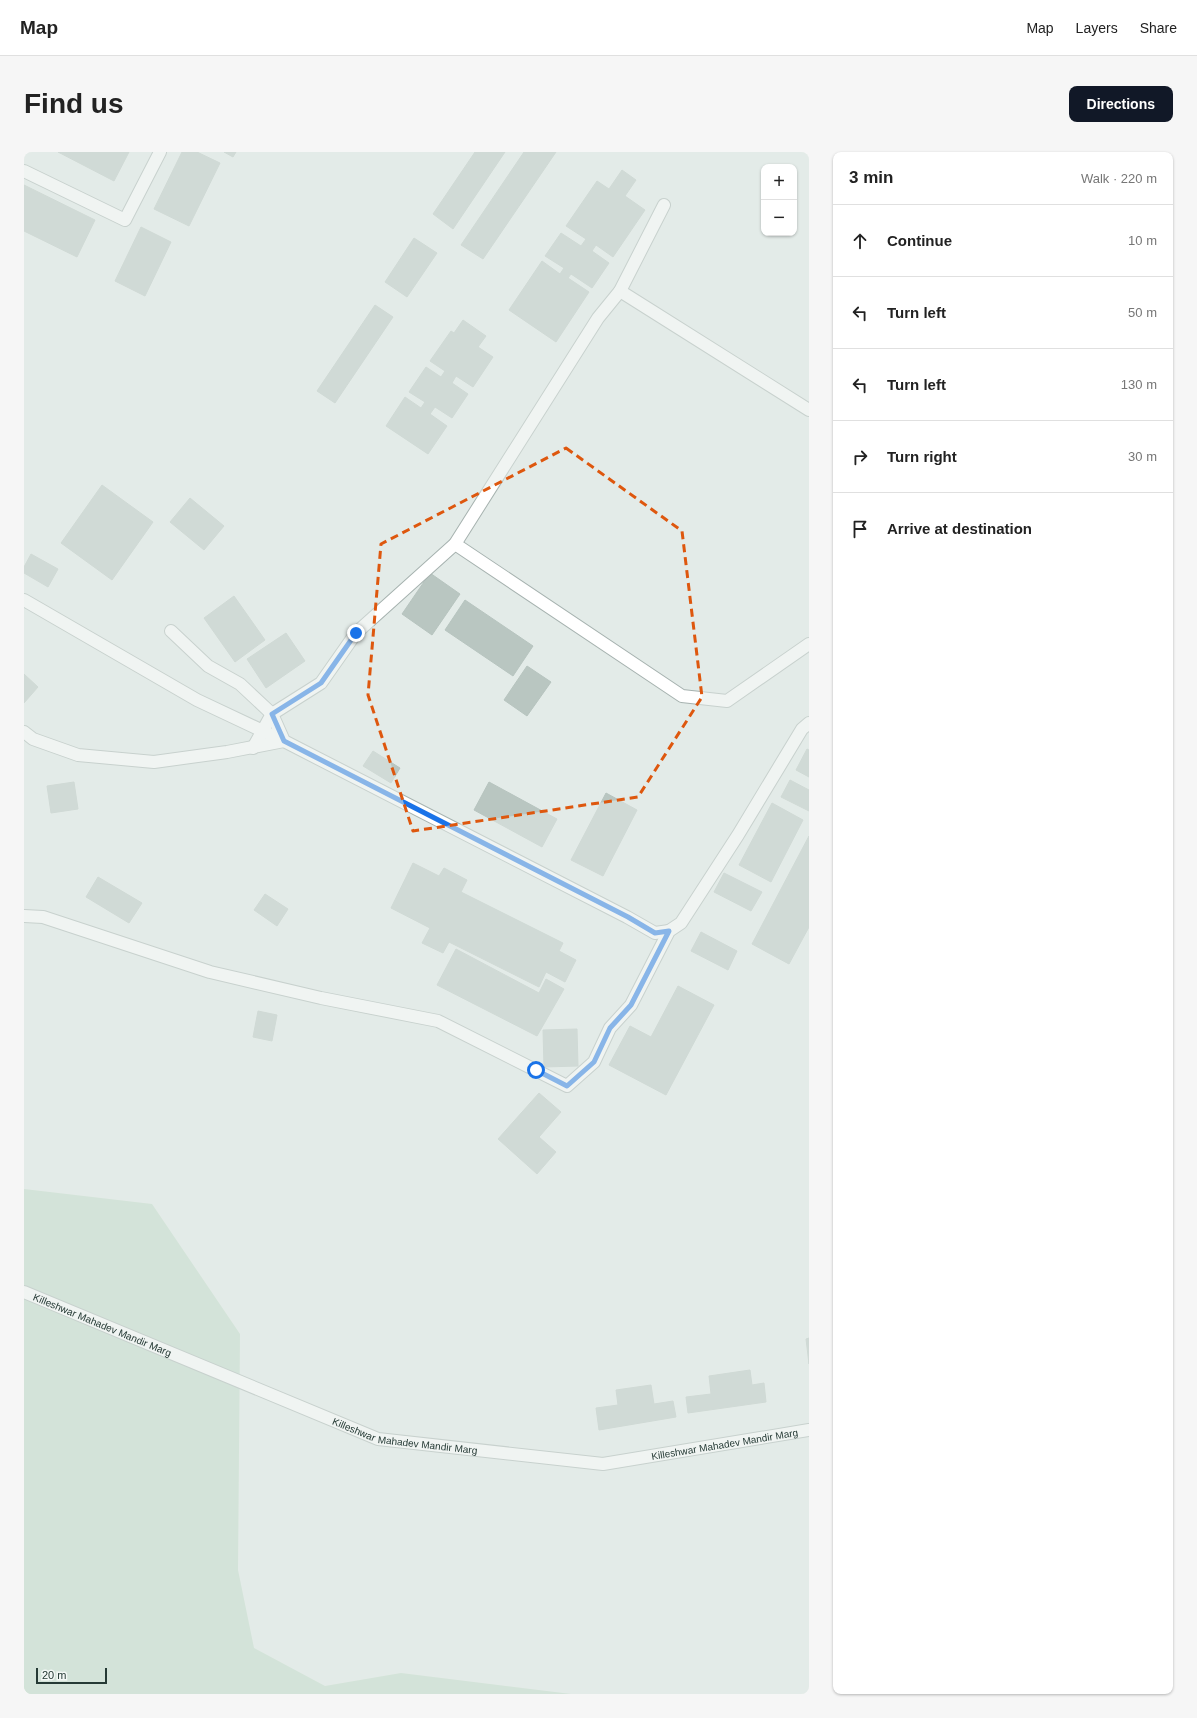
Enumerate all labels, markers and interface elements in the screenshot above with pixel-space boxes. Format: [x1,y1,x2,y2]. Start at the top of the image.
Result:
text: Map [20,17,58,38]
text: Map [1026,20,1054,36]
text: Layers [1076,20,1118,36]
text: Share [1140,20,1177,36]
button: Directions [1069,86,1173,122]
text: Find us [24,88,124,119]
map controls [761,164,797,236]
button: + [761,164,797,200]
text: 3 min [849,168,893,187]
text: Walk · 220 m [1081,171,1157,186]
button: − [761,200,797,236]
icon: ahead [849,230,871,252]
text: Continue [887,232,952,249]
text: 10 m [1128,233,1157,248]
icon: left [849,302,871,324]
text: Turn left [887,304,946,321]
text: 50 m [1128,305,1157,320]
icon: left [849,374,871,396]
text: Turn left [887,376,946,393]
text: 130 m [1121,377,1157,392]
icon: right [849,446,871,468]
text: Turn right [887,448,957,465]
text: 30 m [1128,449,1157,464]
icon: arrive [849,518,871,540]
text: Arrive at destination [887,520,1032,537]
route end [347,624,365,642]
route start [527,1061,545,1079]
street label: Killeshwar Mahadev Mandir Marg [32,1291,173,1359]
street label: Killeshwar Mahadev Mandir Marg [331,1416,478,1456]
street label: Killeshwar Mahadev Mandir Marg [651,1427,799,1462]
scale bar [36,1666,107,1685]
text: 20 m [42,1669,66,1681]

